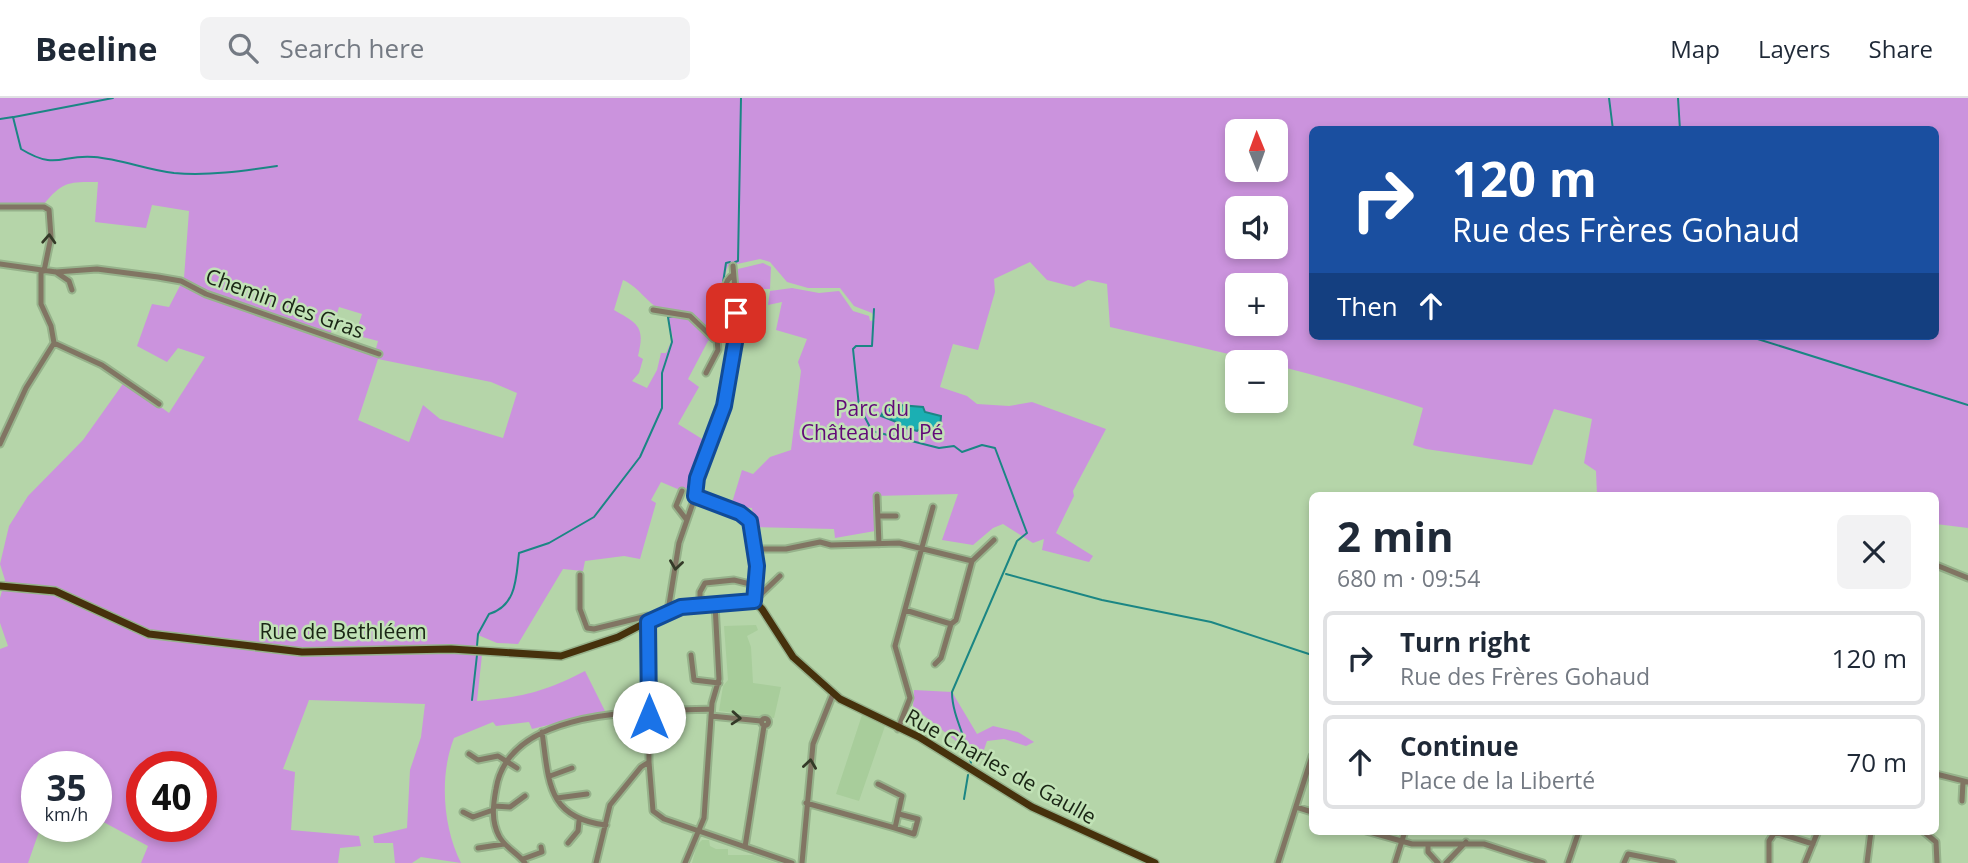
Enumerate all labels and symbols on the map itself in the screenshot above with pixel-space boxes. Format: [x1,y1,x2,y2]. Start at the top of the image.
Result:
north arrow [1225,119,1288,182]
one-way arrow [41,233,56,244]
street label: Chemin des Gras [202,261,368,345]
pin [706,283,766,343]
park label: Parc du Château du Pé [801,394,943,446]
one-way arrow [669,559,684,571]
street label: Rue de Bethléem [259,617,427,645]
position arrow [612,680,686,754]
street label: Rue Charles de Gaulle [900,702,1102,830]
one-way arrow [731,710,742,725]
speed limit sign: 40 [126,751,217,842]
one-way arrow [803,758,818,769]

